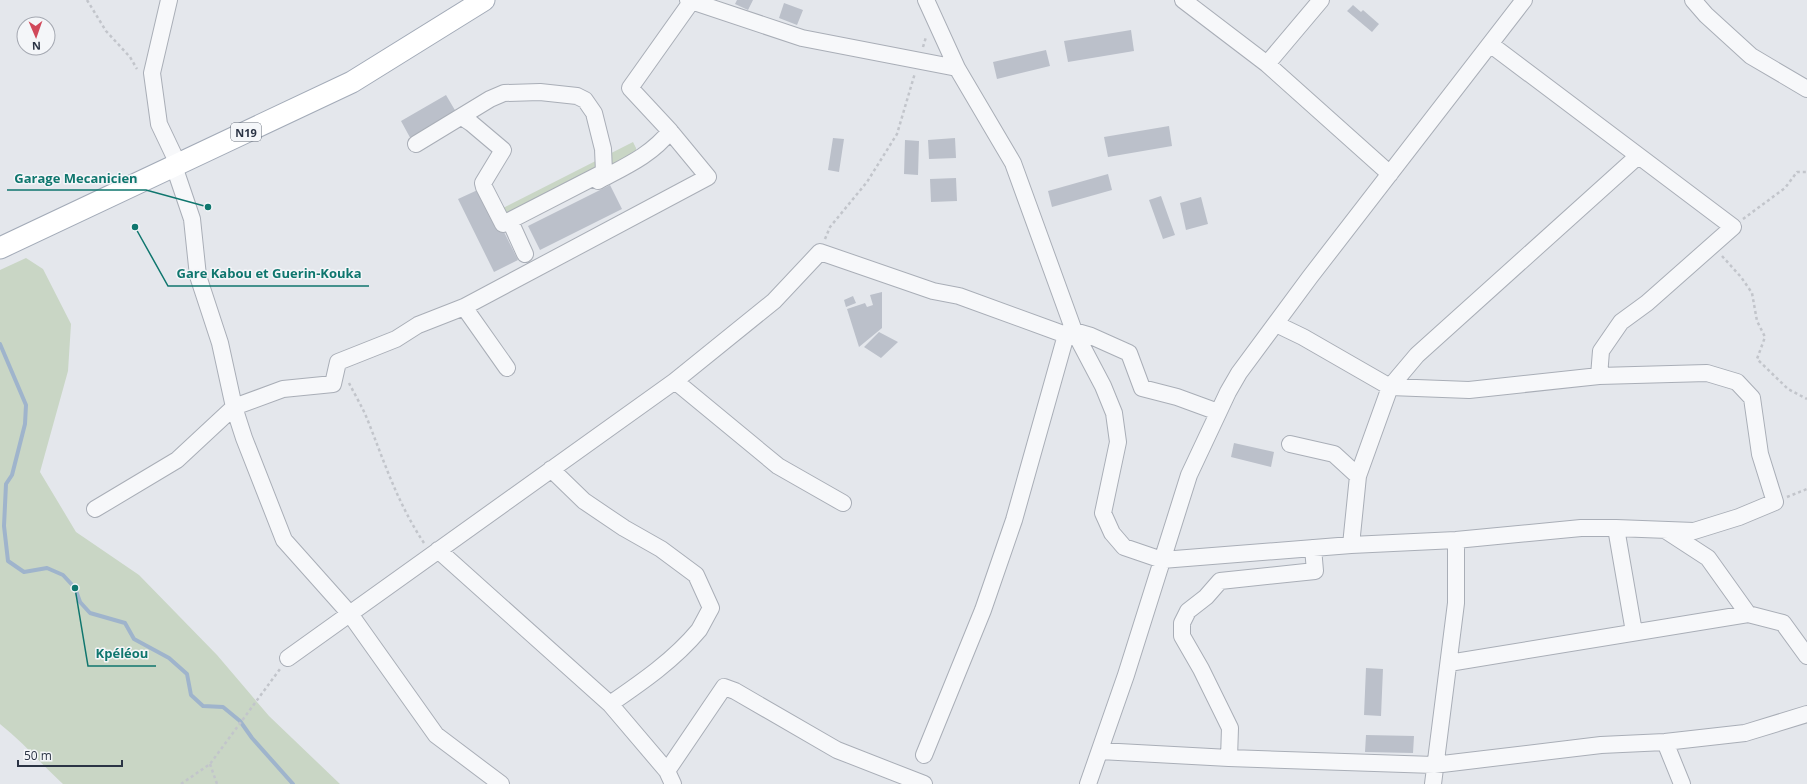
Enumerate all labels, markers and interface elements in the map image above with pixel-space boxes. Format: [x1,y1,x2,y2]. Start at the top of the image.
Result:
north arrow [16,16,56,56]
text: N [32,39,41,54]
road number: N19 [231,123,261,141]
callout: Garage Mecanicien [7,165,146,190]
text: Garage Mecanicien [14,169,138,187]
callout: Gare Kabou et Guerin-Kouka [168,261,369,286]
text: Gare Kabou et Guerin-Kouka [177,264,361,282]
callout: Kpéléou [88,641,156,666]
text: Kpéléou [96,644,148,662]
scale bar [18,742,122,768]
text: 50 m [24,747,52,764]

